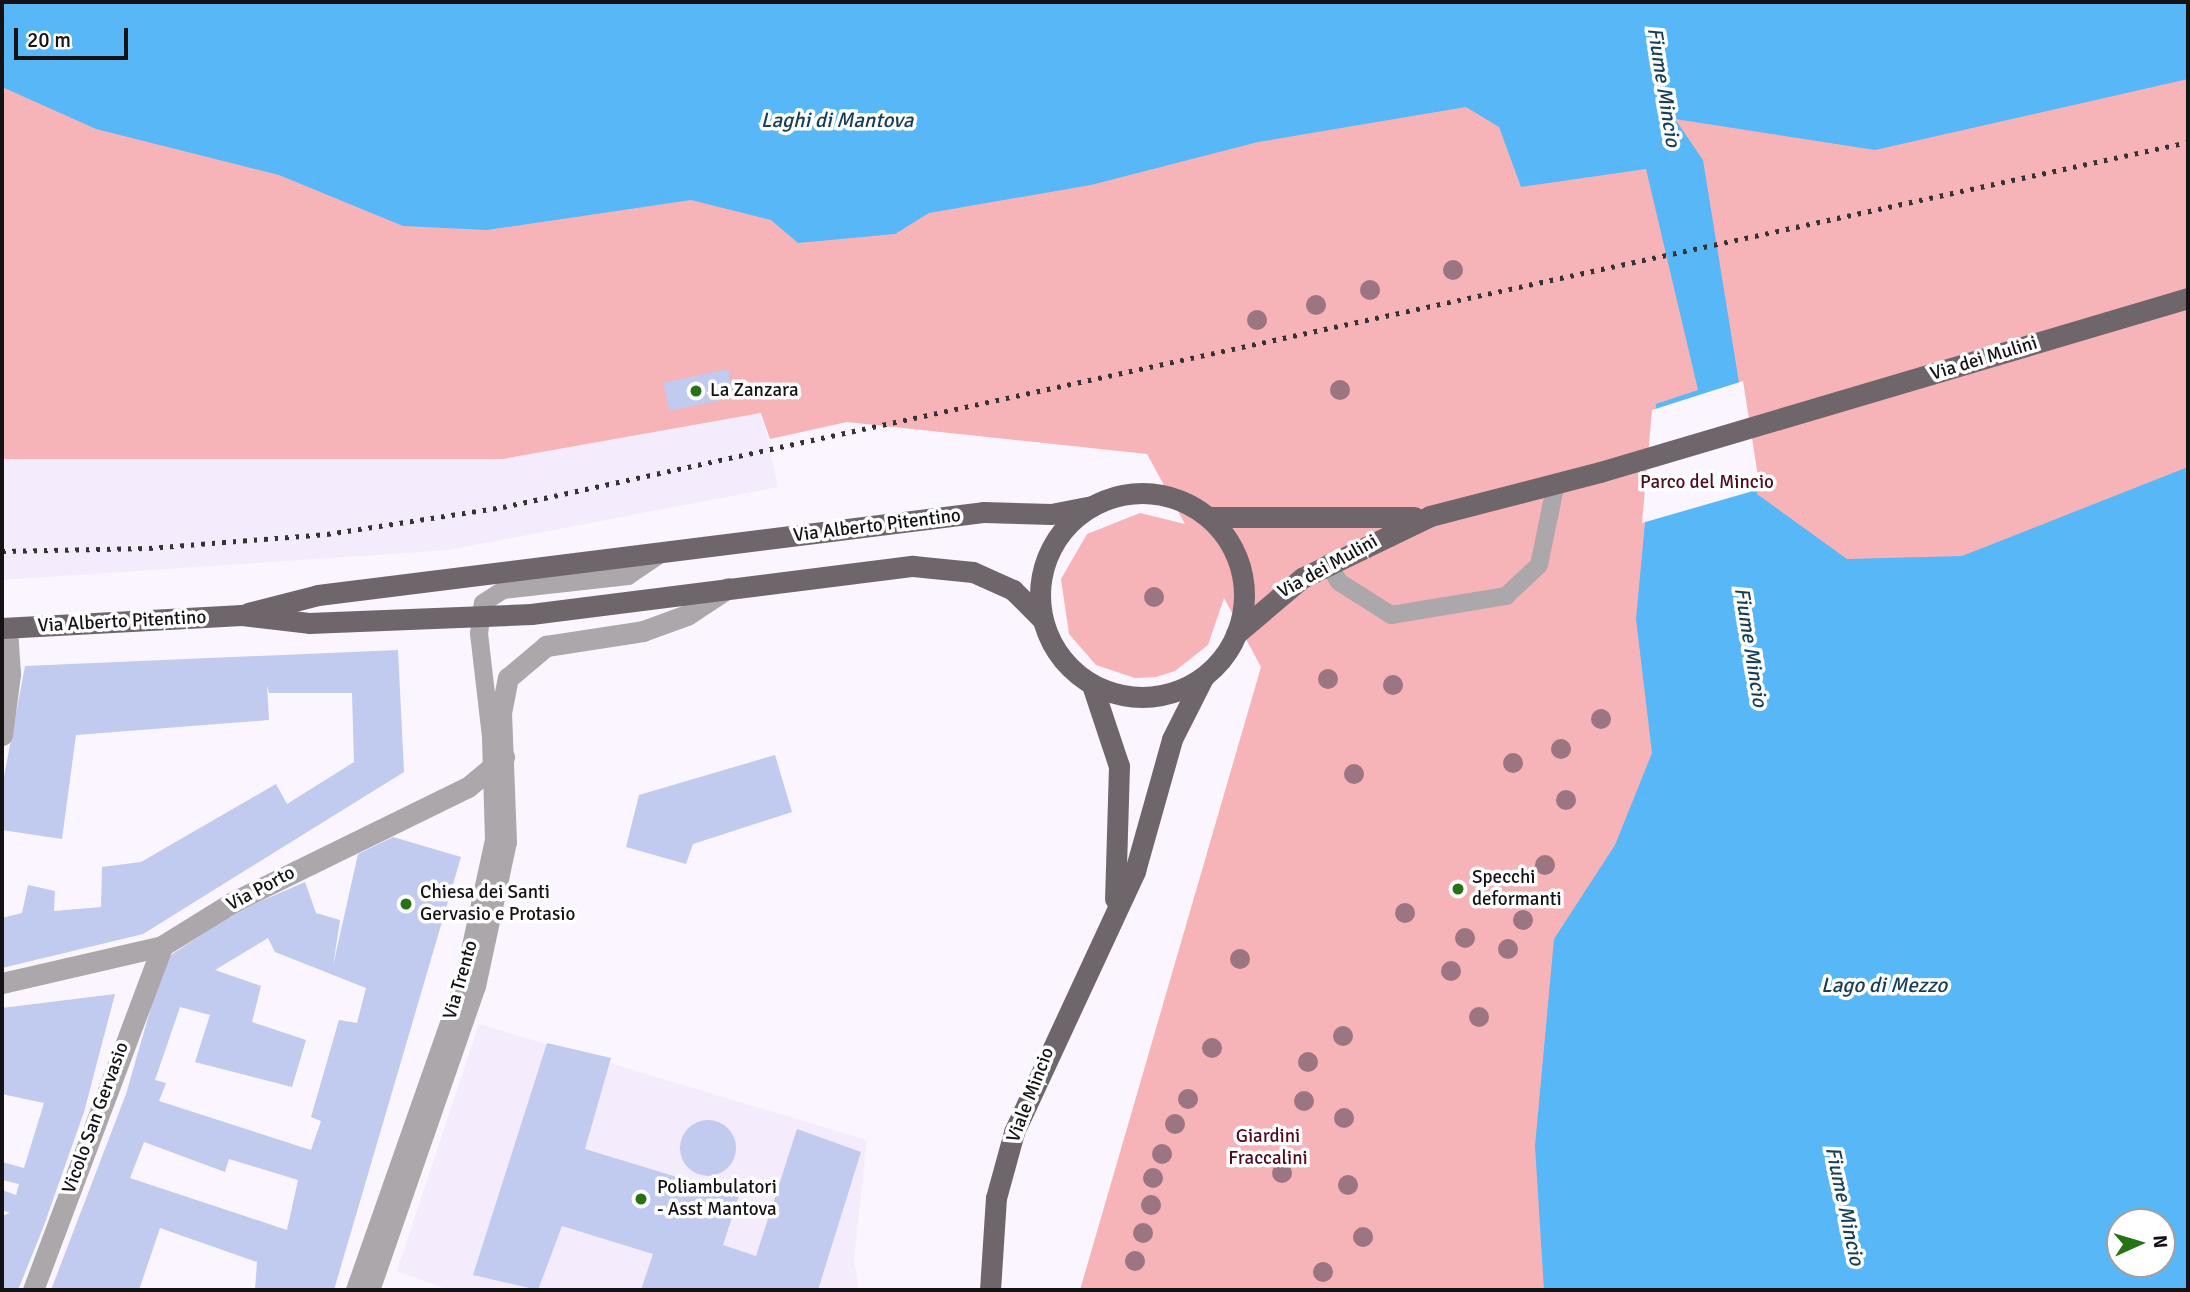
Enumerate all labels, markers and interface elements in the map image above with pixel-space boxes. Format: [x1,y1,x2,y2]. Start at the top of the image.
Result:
scale bar [18,14,131,58]
water label: Fiume Mincio [1642,25,1686,149]
text: 20 m [27,27,71,53]
water label: Laghi di Mantova [761,107,913,133]
street label: Via dei Mulini [1928,332,2040,386]
place label: La Zanzara [710,380,799,402]
marker: La Zanzara [688,383,704,399]
park label: Parco del Mincio [1640,472,1774,494]
street label: Via Alberto Pitentino [792,504,962,548]
street label: Via dei Mulini [1274,530,1382,604]
water label: Fiume Mincio [1729,585,1773,709]
street label: Via Alberto Pitentino [37,606,207,638]
street label: Via Porto [223,862,299,916]
place label: Specchi deformanti [1472,867,1562,911]
marker: Specchi deformanti [1450,881,1466,897]
place label: Chiesa dei Santi Gervasio e Protasio [420,882,575,926]
marker: Chiesa dei Santi Gervasio e Protasio [398,896,414,912]
street label: Via Trento [439,938,483,1022]
water label: Lago di Mezzo [1821,972,1947,998]
street label: Vicolo San Gervasio [58,1039,134,1197]
street label: Viale Mincio [1002,1044,1060,1146]
park label: Giardini Fraccalini [1228,1126,1308,1170]
water label: Fiume Mincio [1820,1144,1870,1268]
place label: Poliambulatori - Asst Mantova [657,1177,777,1221]
marker: Poliambulatori - Asst Mantova [631,1189,651,1209]
north arrow [2106,1208,2176,1278]
text: N [2148,1234,2172,1249]

